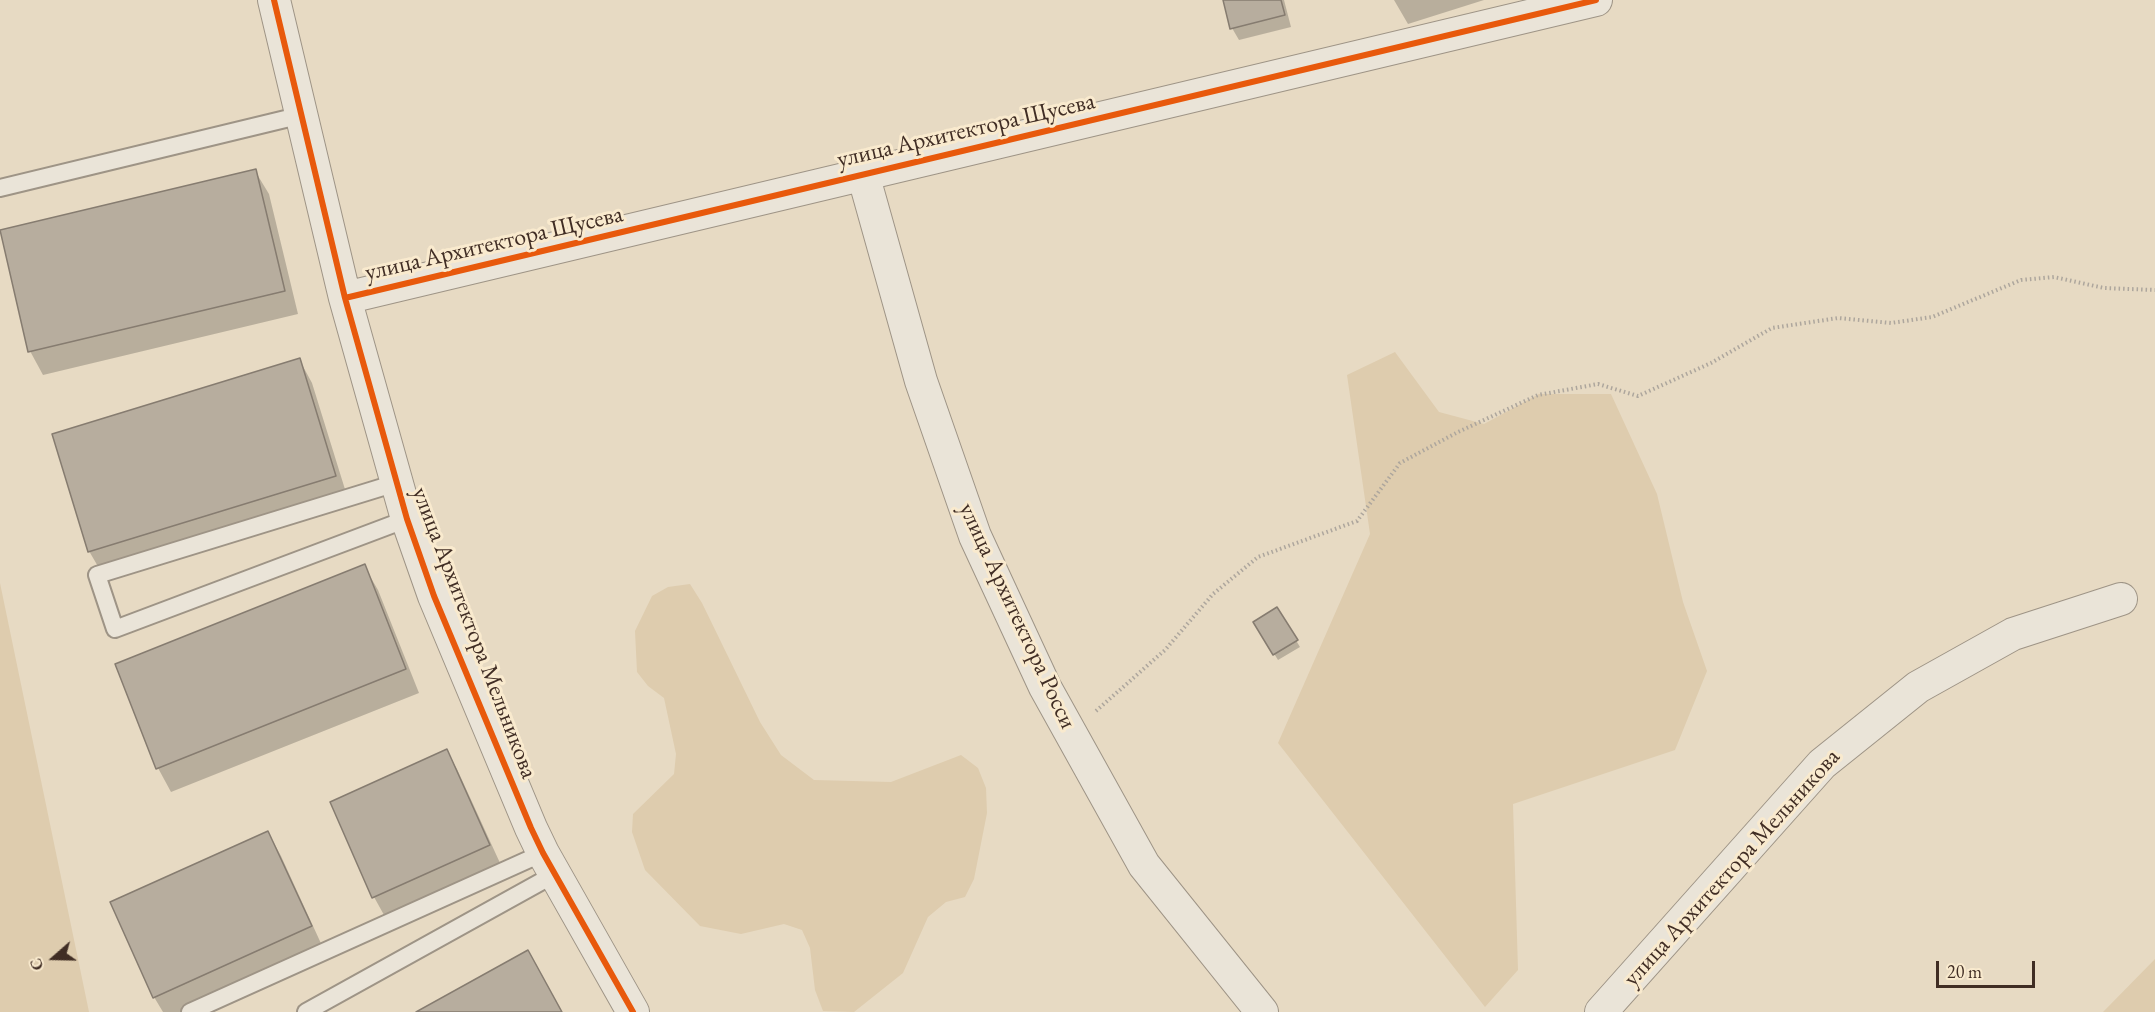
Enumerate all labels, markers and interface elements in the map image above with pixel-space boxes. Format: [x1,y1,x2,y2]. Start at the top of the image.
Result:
street label: улица Архитектора Щусева [834,87,1098,175]
street label: улица Архитектора Щусева [362,200,626,288]
street label: улица Архитектора Мельникова [405,483,543,783]
street label: улица Архитектора Росси [952,498,1082,734]
street label: улица Архитектора Мельникова [1618,743,1846,993]
north arrow [24,928,84,988]
scale bar [1939,949,2038,987]
text: С [25,955,48,973]
text: 20 m [1947,960,1982,983]

